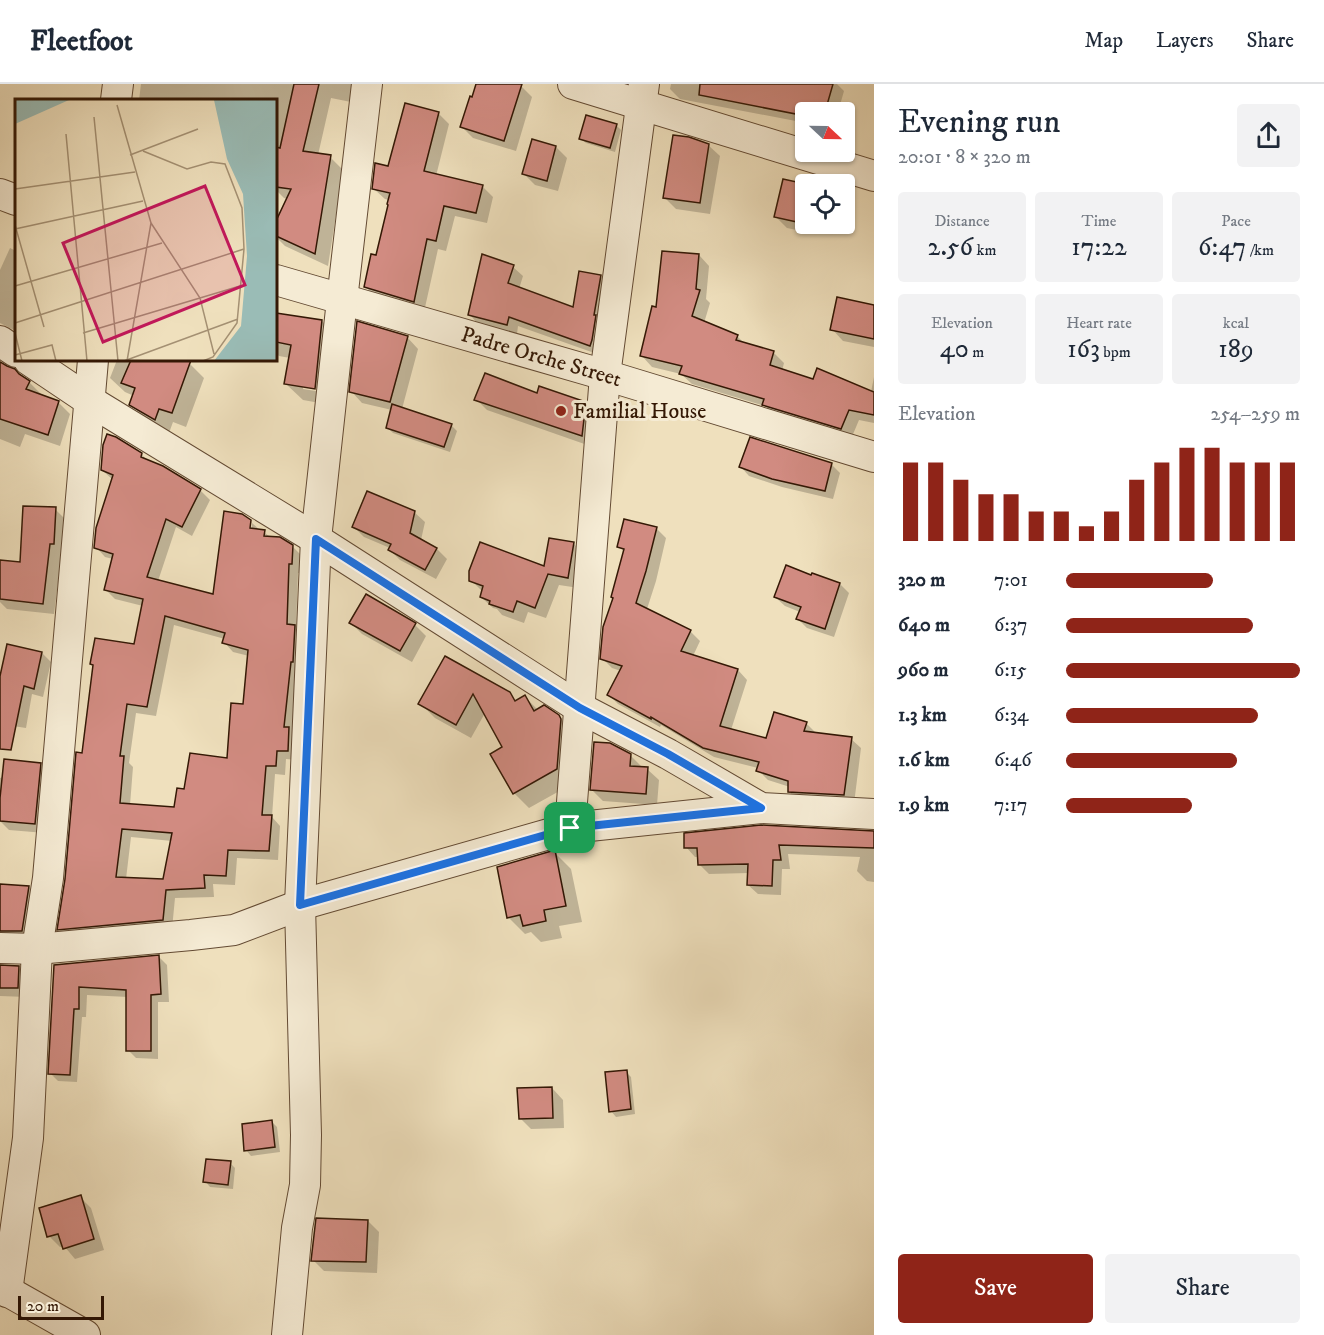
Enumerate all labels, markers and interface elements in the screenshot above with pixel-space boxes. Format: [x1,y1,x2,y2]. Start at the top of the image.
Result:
text: Fleetfoot [30,24,133,59]
text: Map [1084,28,1123,54]
text: Layers [1156,28,1214,54]
text: Share [1247,28,1294,54]
inset map [15,99,278,362]
north arrow [795,102,855,162]
map controls [795,102,855,234]
text: Evening run [898,102,1060,143]
button: share [1237,104,1300,167]
text: 20:01 · 8 × 320 m [898,145,1031,170]
button: locate [795,174,855,234]
text: Distance [934,211,990,231]
text: Time [1082,211,1116,231]
text: Pace [1221,211,1251,231]
text: 2.56 [928,231,973,264]
text: 17:22 [1071,231,1127,264]
text: 6:47 [1198,231,1246,264]
text: km [973,240,996,260]
text: /km [1246,240,1274,260]
text: Elevation [931,313,993,333]
text: Heart rate [1066,313,1132,333]
text: kcal [1223,313,1249,333]
street label: Padre Orche Street [458,321,625,393]
text: 40 [940,333,969,366]
text: 163 [1067,333,1100,366]
text: 189 [1218,333,1254,366]
text: m [969,342,984,362]
text: bpm [1100,342,1131,362]
place label: Familial House [573,398,706,425]
text: Elevation [898,402,975,427]
text: 254–259 m [1210,402,1300,427]
marker: Familial House [554,404,568,418]
text: 320 m [898,568,945,593]
text: 7:01 [994,568,1028,593]
text: 640 m [898,613,950,638]
text: 6:37 [994,613,1028,638]
text: 960 m [898,658,948,683]
text: 6:15 [994,658,1027,683]
text: 1.3 km [898,703,947,728]
text: 6:34 [994,703,1029,728]
text: 1.6 km [898,748,950,773]
text: 6:46 [994,748,1032,773]
text: 1.9 km [898,793,949,818]
text: 7:17 [994,793,1028,818]
pin [544,802,595,853]
icon: arrive [553,811,586,844]
button: Save [898,1254,1093,1323]
button: Share [1105,1254,1300,1323]
scale bar [18,1293,104,1320]
text: 20 m [27,1296,59,1316]

